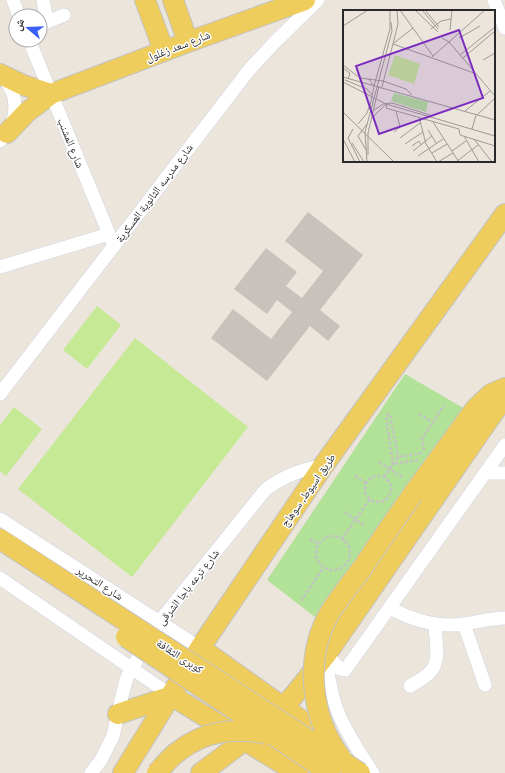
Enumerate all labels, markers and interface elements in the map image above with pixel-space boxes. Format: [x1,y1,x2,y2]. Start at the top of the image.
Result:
north arrow [8,8,48,48]
inset map [343,10,495,162]
text: ش [10,17,28,33]
street label: شارع سعد زغلول [144,27,212,65]
street label: شارع المشنب [55,116,87,170]
street label: شارع مدرسه الثانوية العسكرية [112,141,196,245]
street label: طريق اسيوط, سوهاج [278,451,338,529]
street label: شارع ترعه باجا الشرقى [154,546,222,628]
street label: شارع التحرير [73,562,126,603]
street label: كوبرى الثقافة [154,636,206,676]

